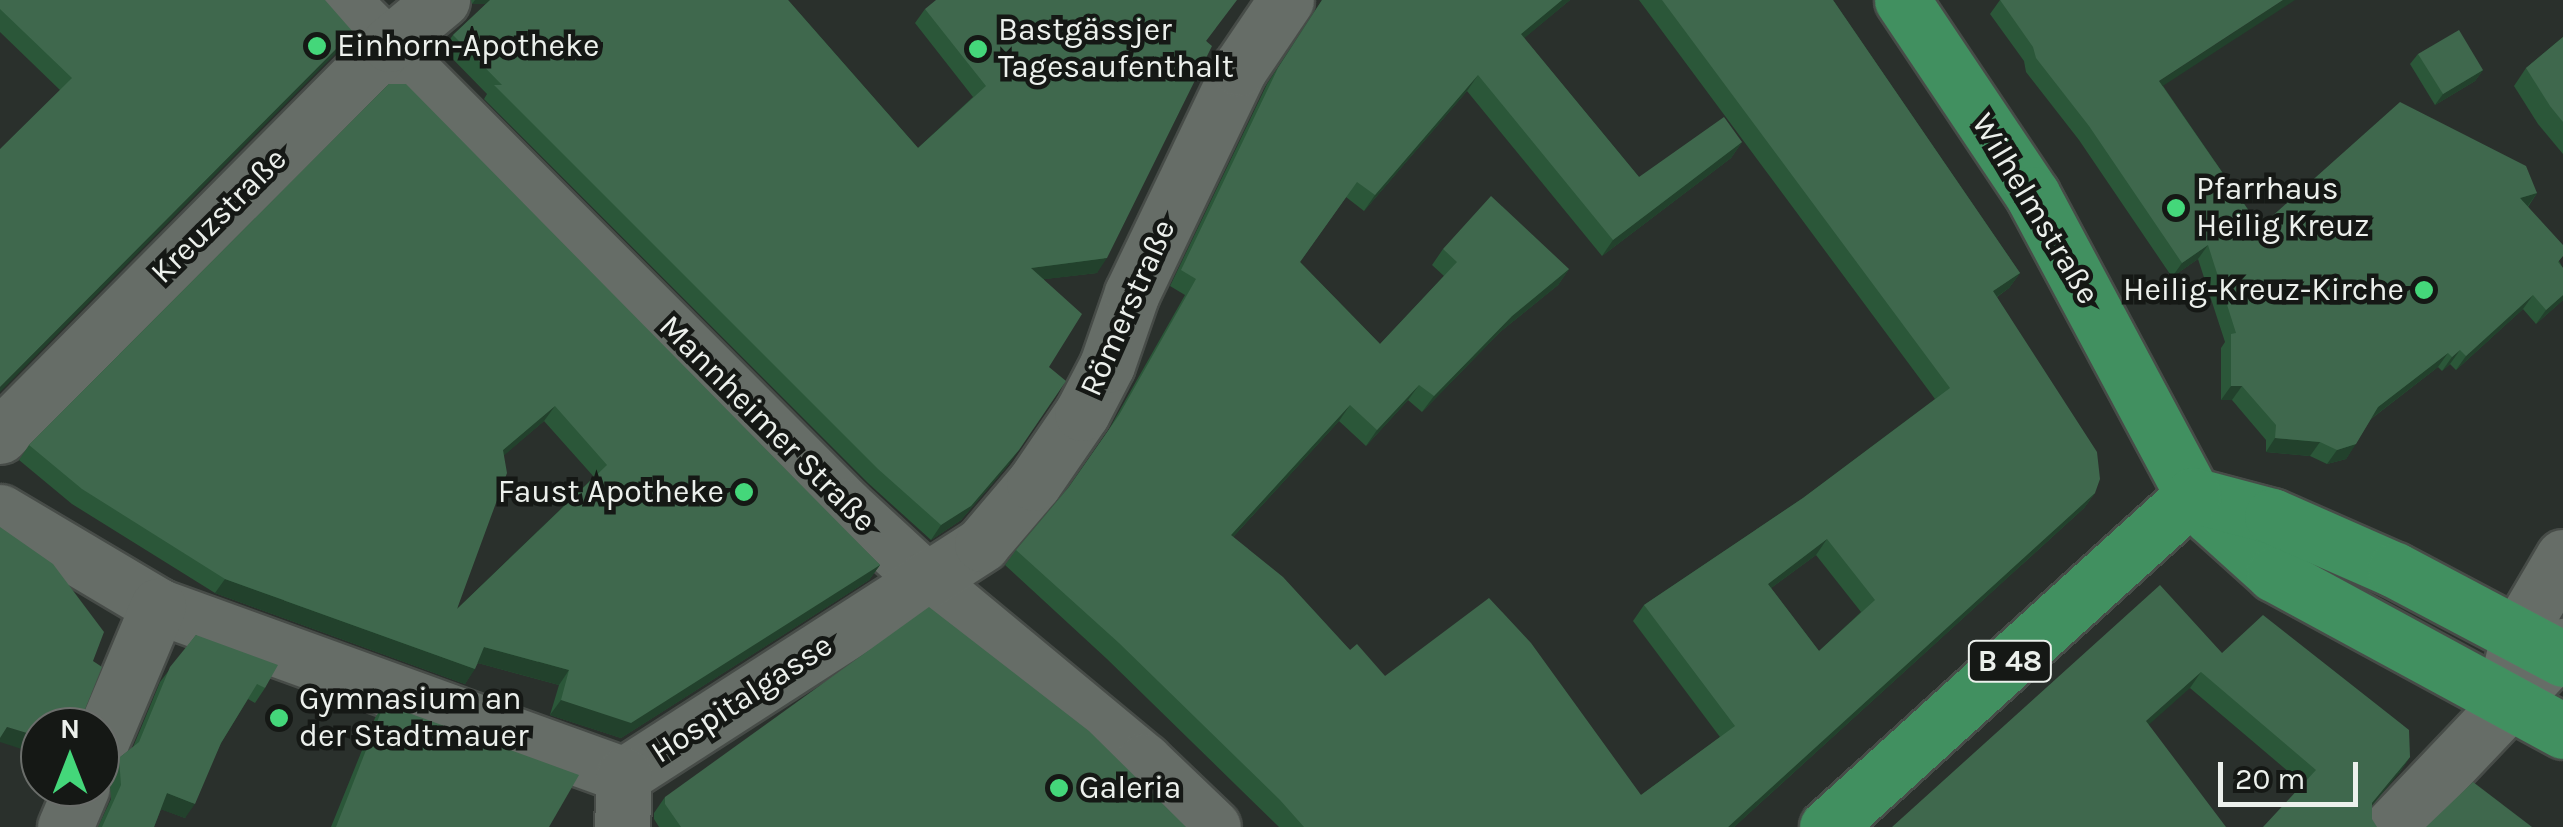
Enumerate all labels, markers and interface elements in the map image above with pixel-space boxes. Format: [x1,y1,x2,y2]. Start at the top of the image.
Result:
place label: Bastgässjer Tagesaufenthalt [998,12,1234,87]
place label: Einhorn-Apotheke [337,27,599,65]
marker: Einhorn-Apotheke [306,35,328,57]
marker: Bastgässjer Tagesaufenthalt [967,38,989,60]
street label: Wilhelmstraße [1963,107,2107,311]
street label: Kreuzstraße [143,140,295,292]
place label: Pfarrhaus Heilig Kreuz [2196,171,2370,246]
marker: Pfarrhaus Heilig Kreuz [2165,197,2187,219]
street label: Römerstraße [1072,214,1184,402]
place label: Heilig-Kreuz-Kirche [2123,271,2404,309]
marker: Heilig-Kreuz-Kirche [2413,279,2435,301]
street label: Mannheimer Straße [651,308,883,540]
place label: Faust Apotheke [498,473,724,511]
marker: Faust Apotheke [733,481,755,503]
street label: Hospitalgasse [644,626,840,772]
road number: B 48 [1968,636,2052,686]
place label: Gymnasium an der Stadtmauer [299,681,528,756]
north arrow [20,707,120,807]
marker: Gymnasium an der Stadtmauer [268,707,290,729]
text: N [60,712,80,745]
scale bar [2223,742,2363,804]
text: 20 m [2235,761,2305,797]
place label: Galeria [1079,769,1181,807]
marker: Galeria [1048,777,1070,799]

